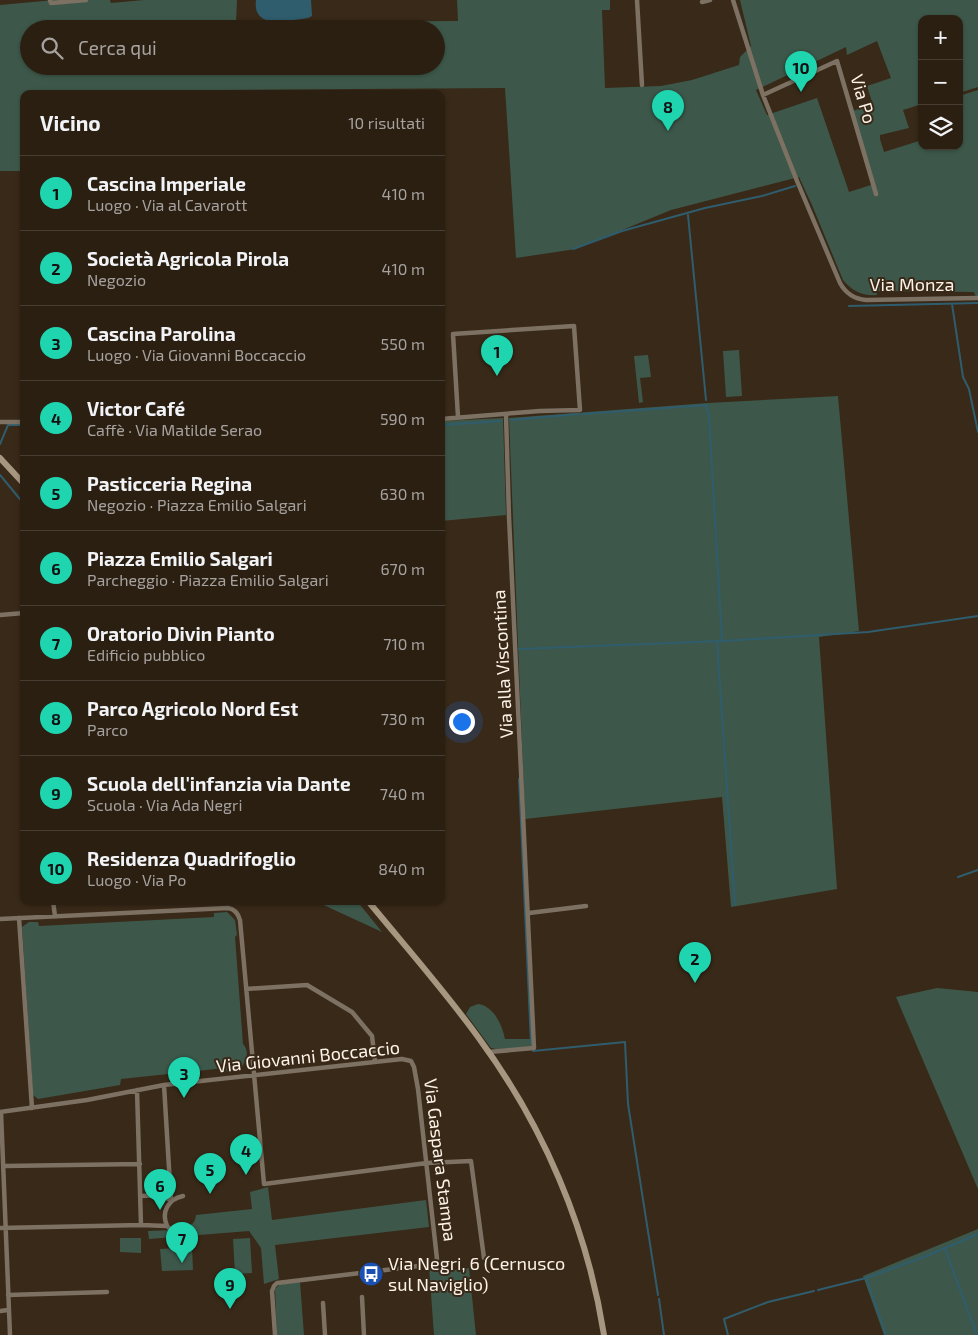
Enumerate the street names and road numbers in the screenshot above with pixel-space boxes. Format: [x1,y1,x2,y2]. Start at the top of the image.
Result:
street label: Via Po [846,72,881,126]
street label: Via Monza [870,273,954,295]
street label: Via alla Viscontina [487,589,517,739]
street label: Via Giovanni Boccaccio [215,1035,401,1077]
street label: Via Gaspara Stampa [420,1077,462,1243]

